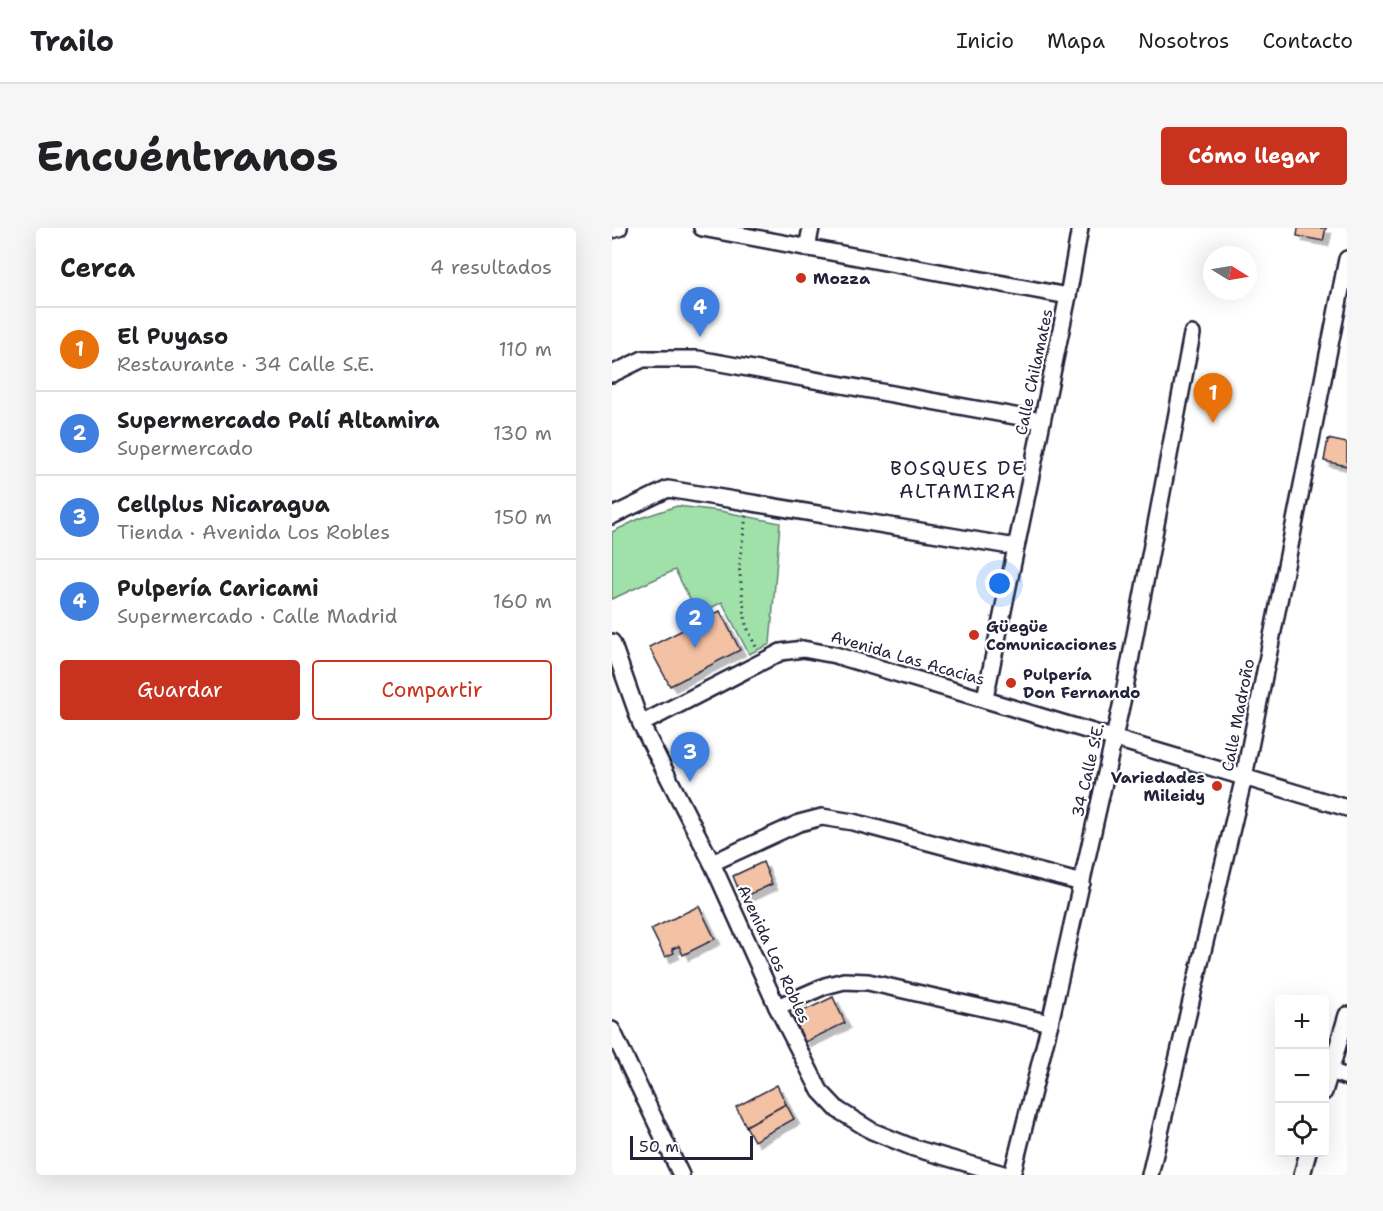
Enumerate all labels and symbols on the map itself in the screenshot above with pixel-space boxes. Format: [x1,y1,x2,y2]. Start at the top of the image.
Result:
north arrow [1203,246,1257,300]
place label: Mozza [813,268,870,289]
marker: Mozza [794,271,808,285]
pin: 4 [680,288,719,337]
street label: Calle Chilamates [1010,307,1058,437]
pin: 1 [1194,374,1232,423]
district label: BOSQUES DE ALTAMIRA [890,455,1026,504]
your location [985,569,1014,598]
pin: 2 [676,598,715,648]
place label: Güegüe Comunicaciones [986,616,1117,655]
street label: Avenida Las Acacias [829,626,987,690]
marker: Güegüe Comunicaciones [967,628,981,642]
street label: Calle Madroño [1217,657,1259,773]
place label: Pulpería Don Fernando [1023,664,1141,703]
marker: Pulpería Don Fernando [1004,676,1018,690]
street label: 34 Calle S.E. [1067,721,1109,819]
pin: 3 [670,732,710,782]
place label: Variedades Mileidy [1111,767,1205,806]
marker: Variedades Mileidy [1210,779,1224,793]
street label: Avenida Los Robles [733,881,815,1027]
scale bar [630,1133,753,1160]

